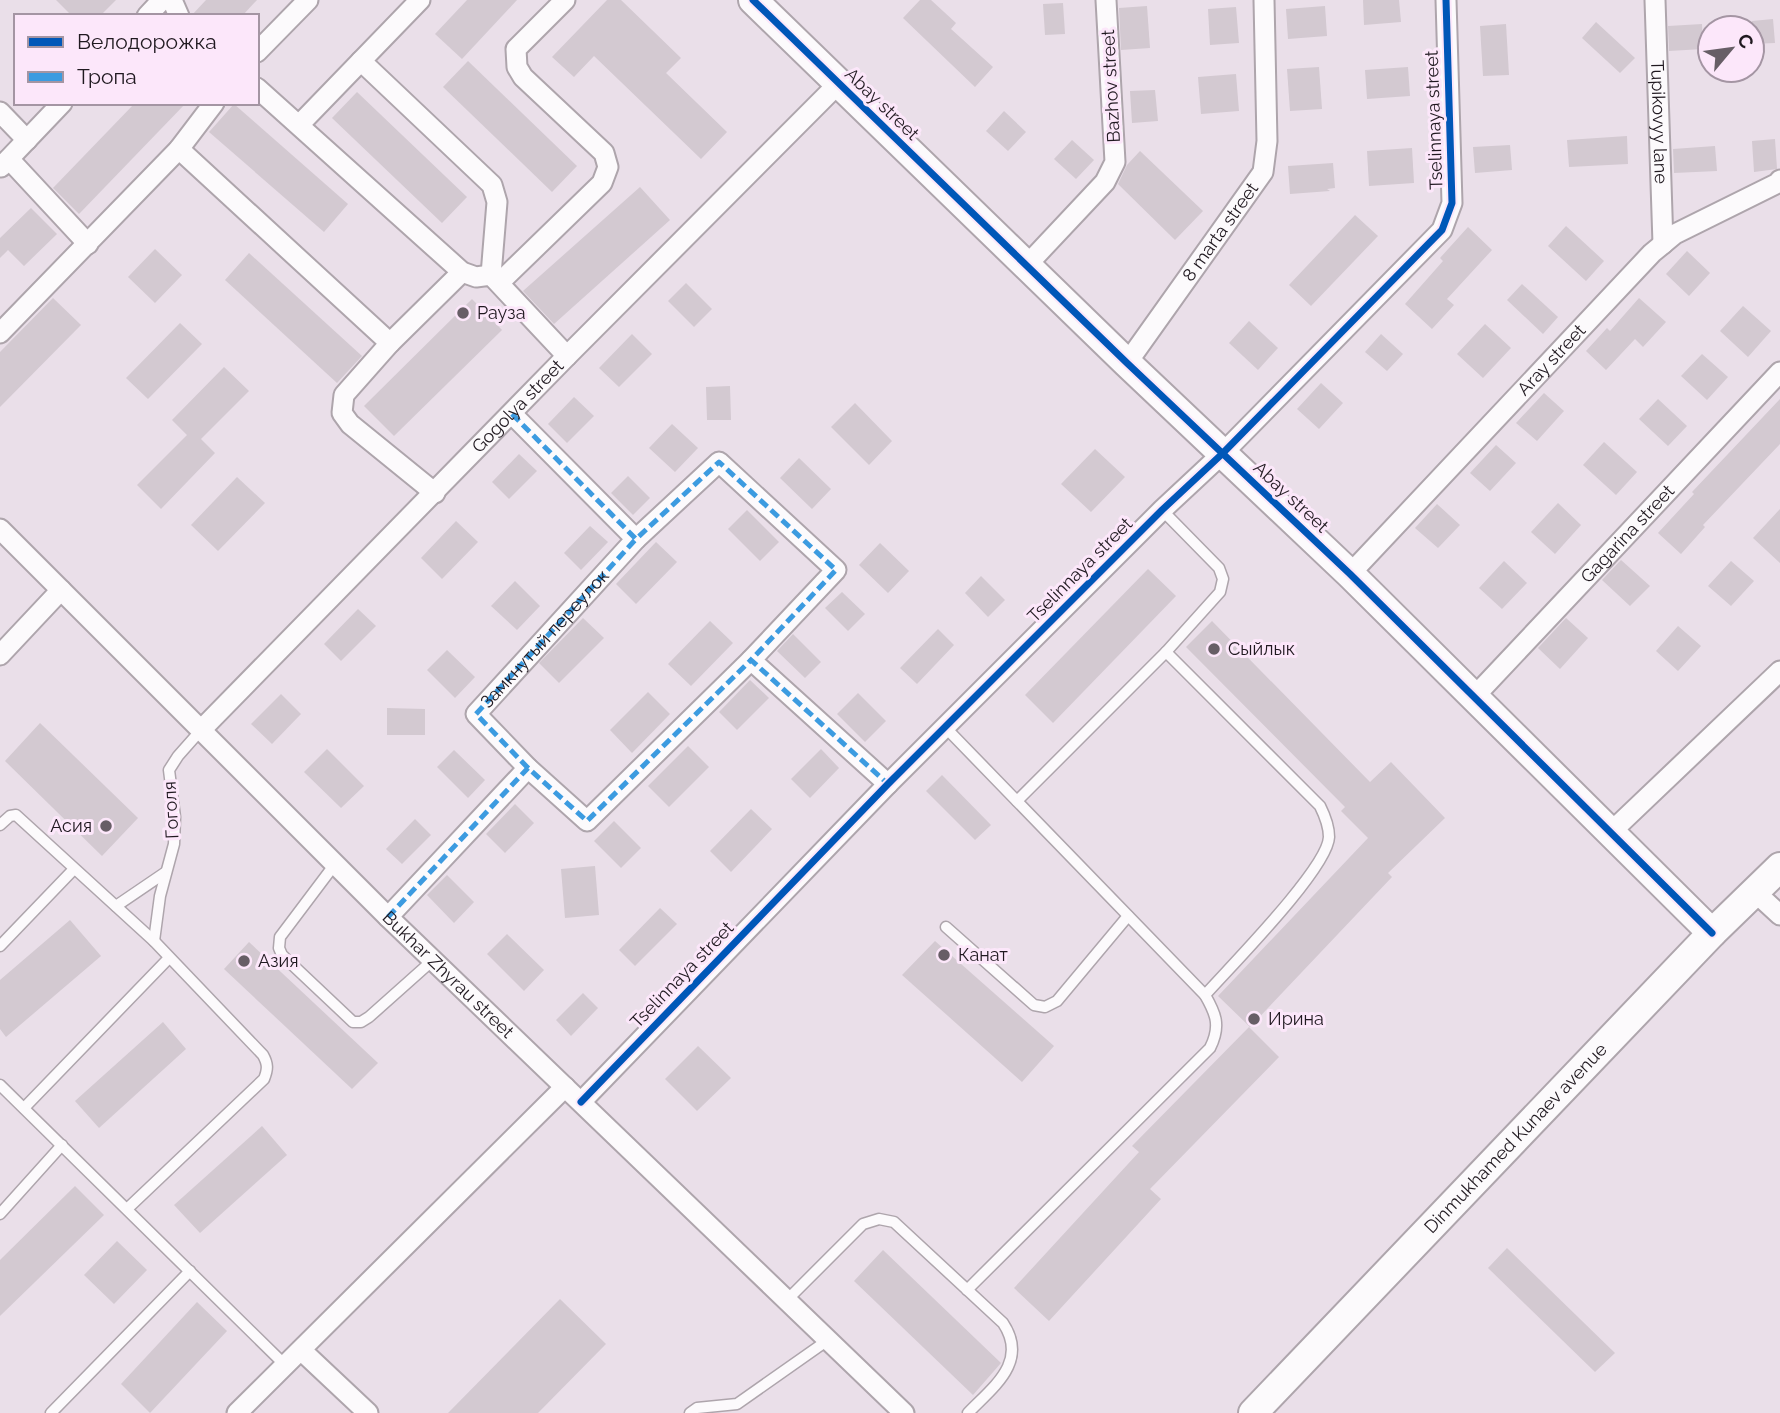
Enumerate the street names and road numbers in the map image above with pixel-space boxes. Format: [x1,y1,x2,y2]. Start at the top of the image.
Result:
street label: Bazhov street [1097,29,1124,143]
street label: Tselinnaya street [1421,50,1446,190]
street label: Tupikovyy lane [1647,60,1672,185]
street label: Abay street [841,63,924,144]
street label: 8 marta street [1178,178,1262,285]
street label: Aray street [1513,320,1589,399]
street label: Gogolya street [467,355,568,457]
street label: Abay street [1250,457,1333,537]
street label: Gagarina street [1576,480,1678,587]
street label: Tselinnaya street [1023,513,1136,626]
street label: Замкнутый переулок [476,565,613,712]
street label: Гоголя [159,781,182,839]
street label: Bukhar Zhyrau street [379,907,518,1042]
street label: Tselinnaya street [626,917,738,1032]
street label: Dinmukhamed Kunaev avenue [1420,1038,1611,1237]

